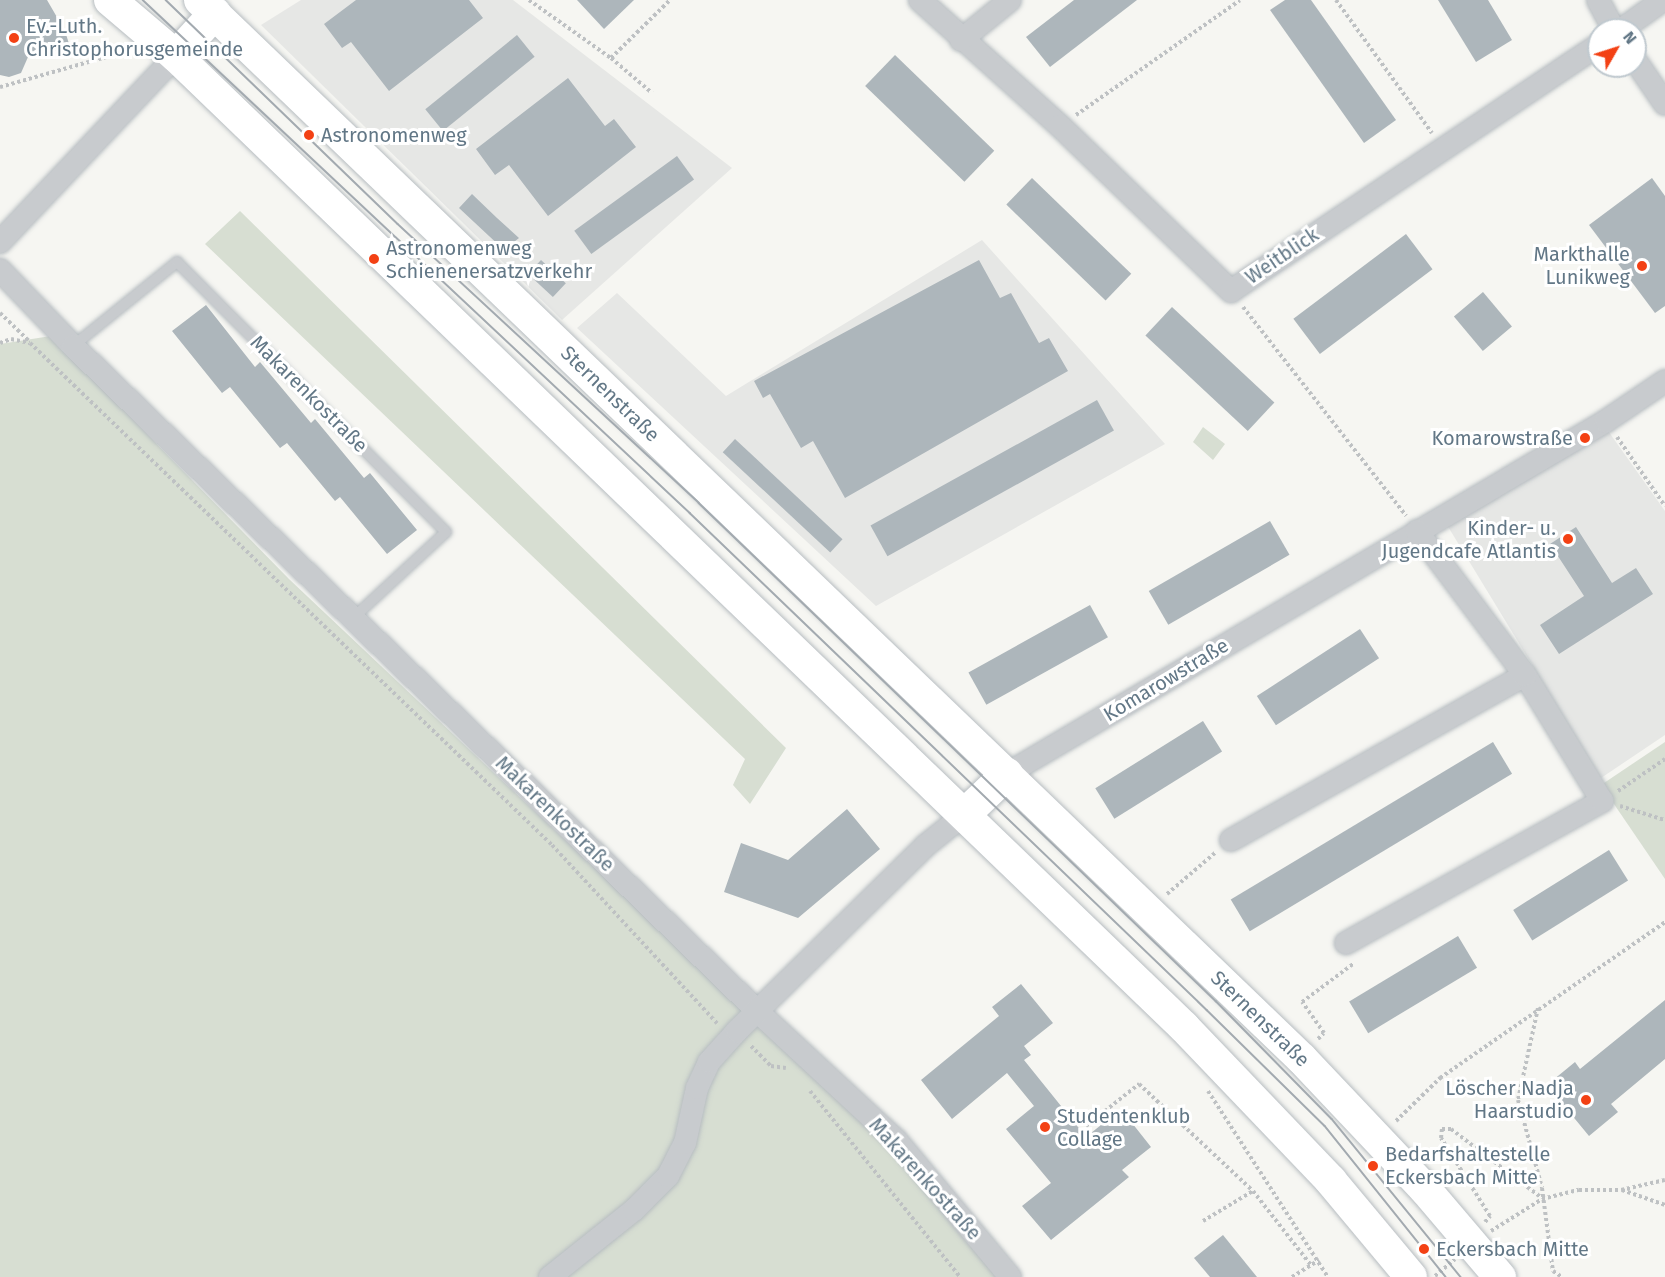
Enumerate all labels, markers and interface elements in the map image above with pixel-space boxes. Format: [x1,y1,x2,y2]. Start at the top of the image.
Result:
place label: Ev.-Luth. Christophorusgemeinde [26,14,243,61]
north arrow [1587,18,1647,78]
text: N [1619,28,1641,48]
marker: Ev.-Luth. Christophorusgemeinde [7,31,21,45]
place label: Astronomenweg [321,123,467,147]
marker: Astronomenweg [302,128,316,142]
street label: Weitblick [1241,223,1323,289]
place label: Astronomenweg Schienenersatzverkehr [386,236,592,283]
place label: Markthalle Lunikweg [1533,243,1630,290]
marker: Astronomenweg Schienenersatzverkehr [367,252,381,266]
marker: Markthalle Lunikweg [1635,259,1649,273]
street label: Makarenkostraße [245,330,373,458]
street label: Sternenstraße [556,341,664,447]
place label: Komarowstraße [1431,426,1573,450]
marker: Komarowstraße [1578,431,1592,445]
place label: Kinder- u. Jugendcafe Atlantis [1382,516,1556,563]
marker: Kinder- u. Jugendcafe Atlantis [1561,532,1575,546]
street label: Komarowstraße [1099,633,1233,727]
street label: Makarenkostraße [491,751,619,877]
street label: Sternenstraße [1206,966,1314,1072]
place label: Löscher Nadja Haarstudio [1445,1076,1574,1123]
marker: Löscher Nadja Haarstudio [1579,1093,1593,1107]
place label: Studentenklub Collage [1057,1104,1190,1151]
street label: Makarenkostraße [864,1113,986,1245]
marker: Studentenklub Collage [1038,1120,1052,1134]
place label: Bedarfshaltestelle Eckersbach Mitte [1385,1142,1550,1189]
marker: Bedarfshaltestelle Eckersbach Mitte [1366,1159,1380,1173]
place label: Eckersbach Mitte [1436,1237,1589,1261]
marker: Eckersbach Mitte [1417,1242,1431,1256]

